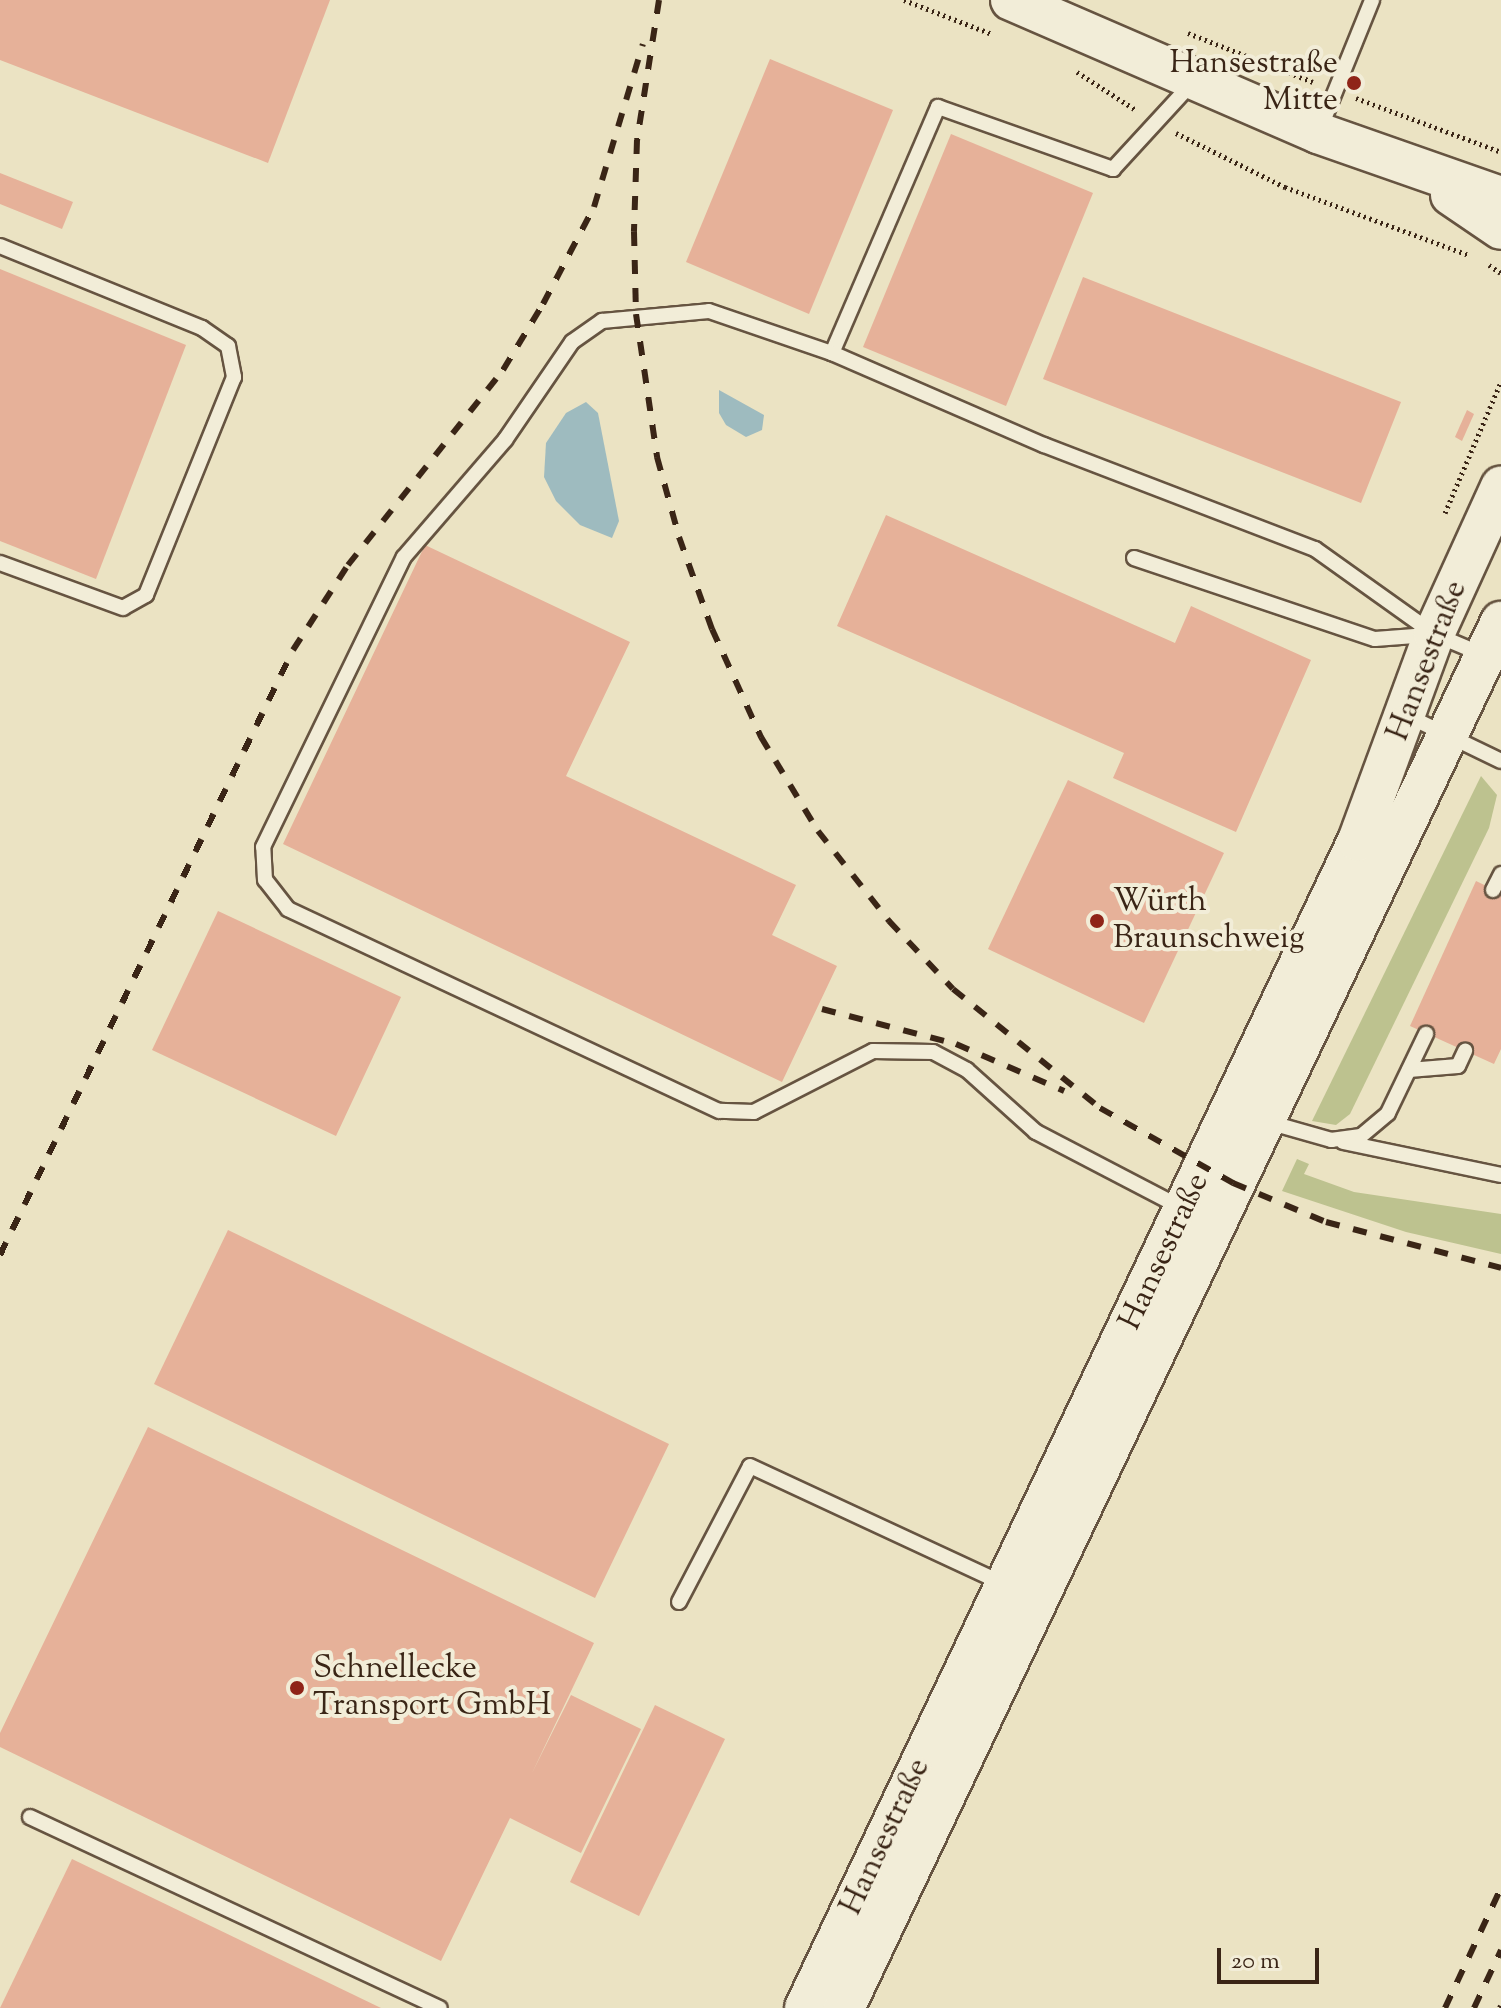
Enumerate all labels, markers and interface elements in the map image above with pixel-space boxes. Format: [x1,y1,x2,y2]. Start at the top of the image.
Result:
place label: Hansestraße Mitte [1169,46,1338,121]
marker: Hansestraße Mitte [1345,74,1363,92]
street label: Hansestraße [1380,575,1476,747]
place label: Würth Braunschweig [1113,884,1305,959]
marker: Würth Braunschweig [1088,912,1106,930]
street label: Hansestraße [1112,1168,1218,1336]
place label: Schnellecke Transport GmbH [313,1651,551,1726]
marker: Schnellecke Transport GmbH [288,1679,306,1697]
street label: Hansestraße [833,1753,939,1921]
scale bar [1221,1932,1323,1982]
text: 20 m [1231,1945,1280,1979]

